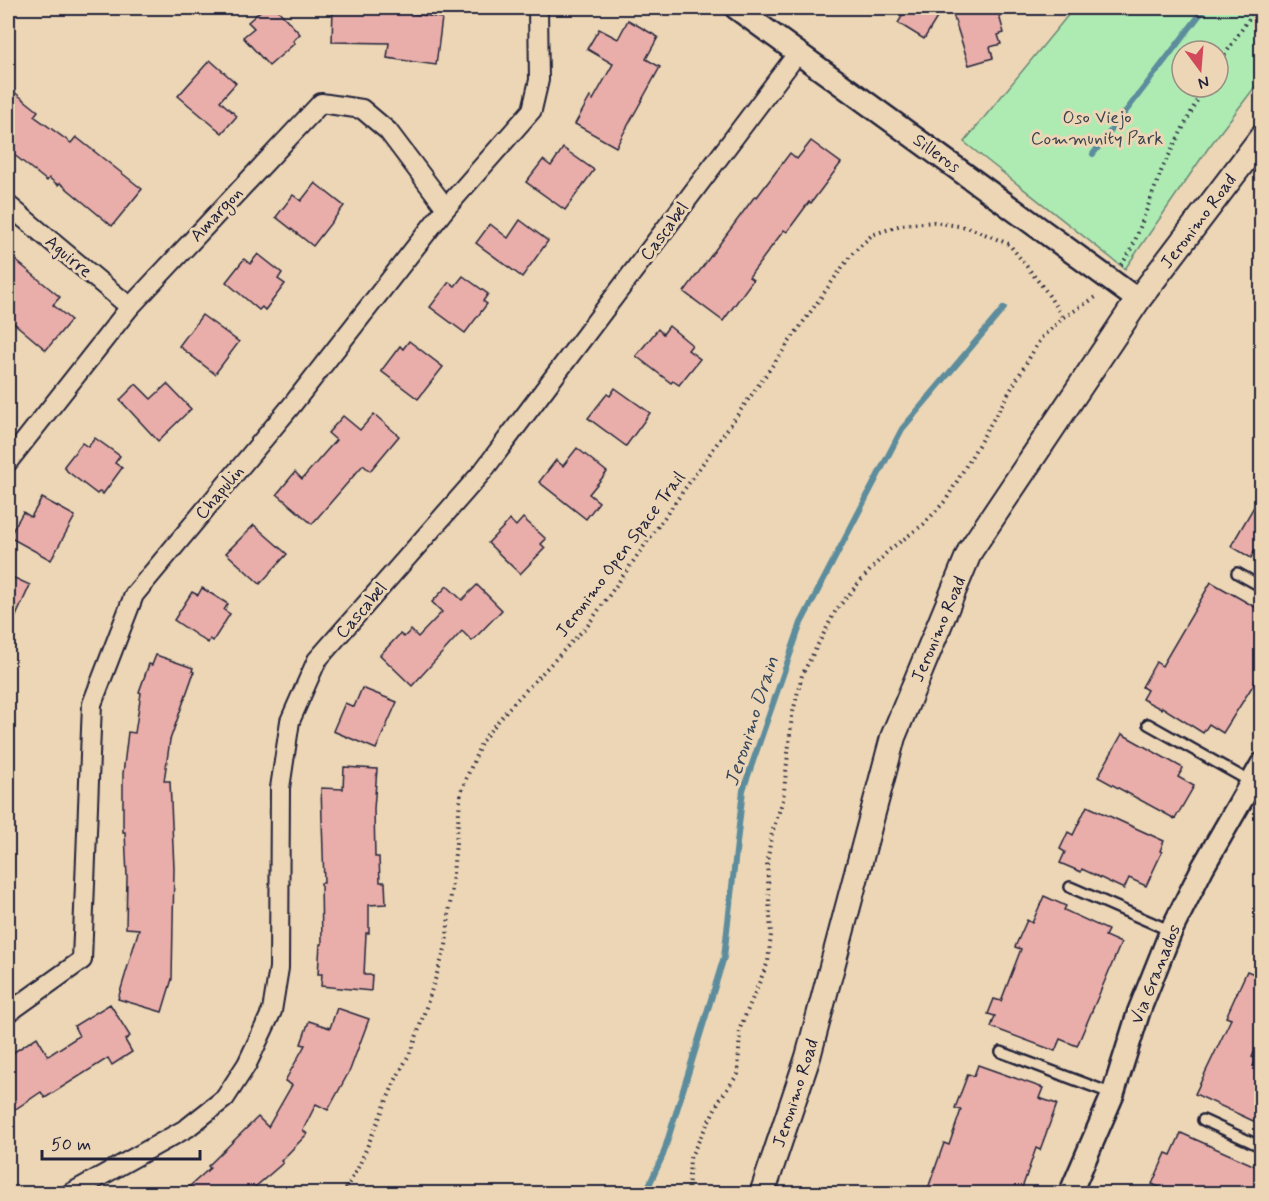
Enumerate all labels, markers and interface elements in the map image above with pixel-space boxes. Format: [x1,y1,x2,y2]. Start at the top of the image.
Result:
north arrow [1170,39,1230,99]
text: N [1196,70,1212,94]
park label: Oso Viejo Community Park [1031,106,1163,151]
street label: Silleros [908,129,965,179]
street label: Jeronimo Road [1155,169,1242,274]
street label: Amargon [185,182,249,248]
street label: Cascabel [635,197,695,266]
street label: Aguirre [40,230,97,284]
street label: Chapulin [190,460,250,525]
street label: Jeronimo Open Space Trail [550,467,691,642]
street label: Jeronimo Road [906,573,972,686]
street label: Cascabel [330,577,393,644]
water label: Jeronimo Drain [719,653,786,790]
street label: Via Granados [1125,921,1187,1028]
street label: Jeronimo Road [767,1036,825,1151]
scale bar [42,1123,200,1161]
text: 50 m [51,1133,91,1157]

